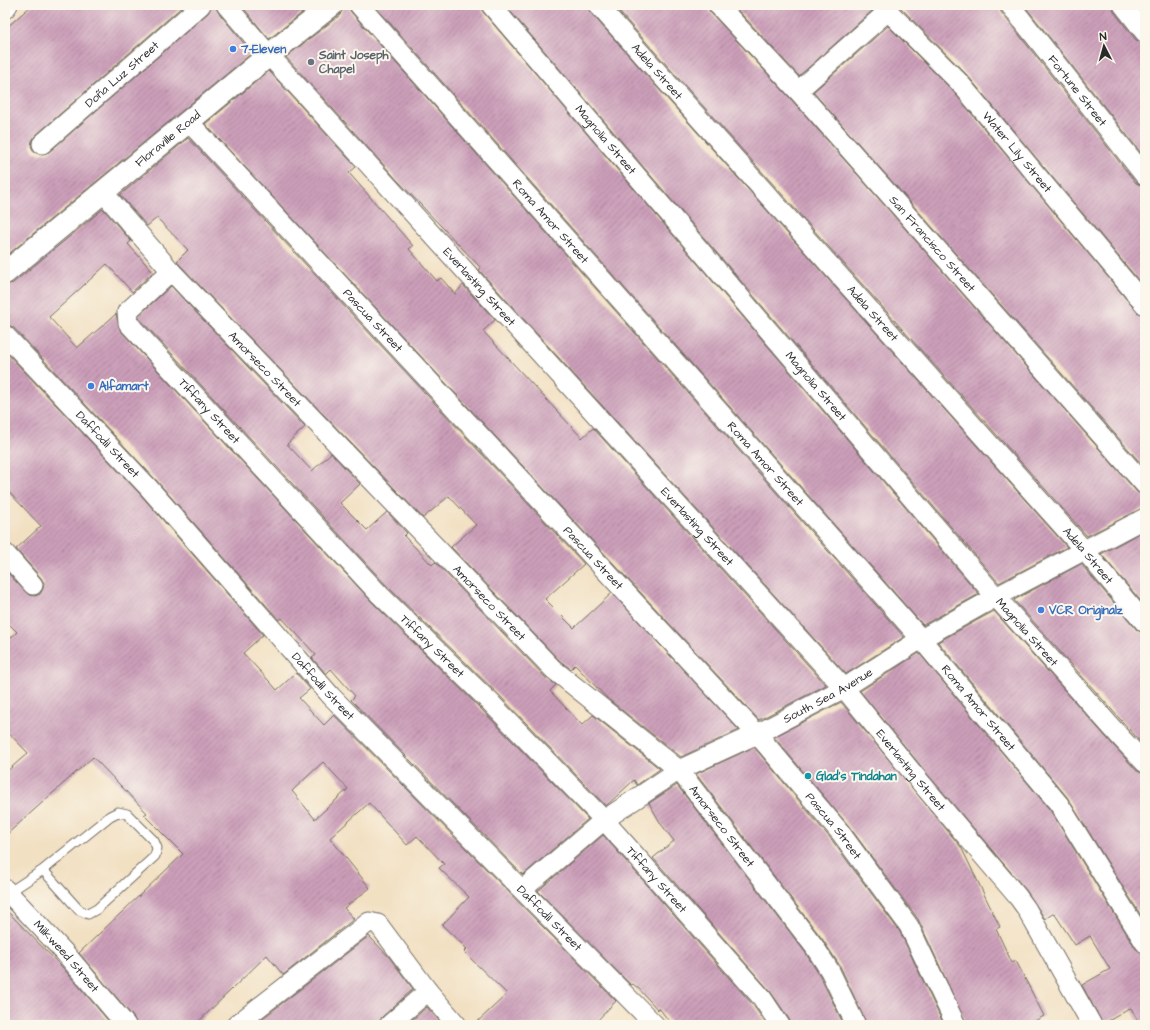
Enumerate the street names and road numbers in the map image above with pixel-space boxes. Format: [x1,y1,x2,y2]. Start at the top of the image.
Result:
street label: Doña Luz Street [81,37,163,112]
street label: Adela Street [627,40,687,104]
street label: Fortune Street [1044,51,1111,130]
street label: Magnolia Street [571,101,640,179]
street label: Floraville Road [132,107,204,171]
street label: Water Lily Street [978,108,1056,197]
street label: Roma Amor Street [508,176,593,268]
street label: San Francisco Street [885,192,979,296]
street label: Everlasting Street [439,244,520,330]
street label: Adela Street [843,282,902,346]
street label: Pascua Street [339,285,407,356]
street label: Amorseco Street [224,328,305,411]
street label: Magnolia Street [781,348,850,425]
street label: Tiffany Street [174,375,244,448]
street label: Daffodil Street [72,407,143,482]
street label: Roma Amor Street [723,418,807,510]
street label: Everlasting Street [657,484,737,570]
street label: Pascua Street [559,523,627,594]
street label: Adela Street [1058,524,1117,588]
street label: Amorseco Street [449,561,530,645]
street label: Magnolia Street [992,594,1062,671]
street label: Tiffany Street [396,611,468,682]
street label: Daffodil Street [287,649,358,724]
street label: Roma Amor Street [937,661,1019,755]
street label: South Sea Avenue [780,664,877,728]
street label: Everlasting Street [872,726,949,815]
street label: Amorseco Street [685,782,759,871]
street label: Pascua Street [801,789,865,863]
street label: Tiffany Street [622,843,691,917]
street label: Daffodil Street [513,881,586,955]
street label: Milkweed Street [29,916,103,996]

